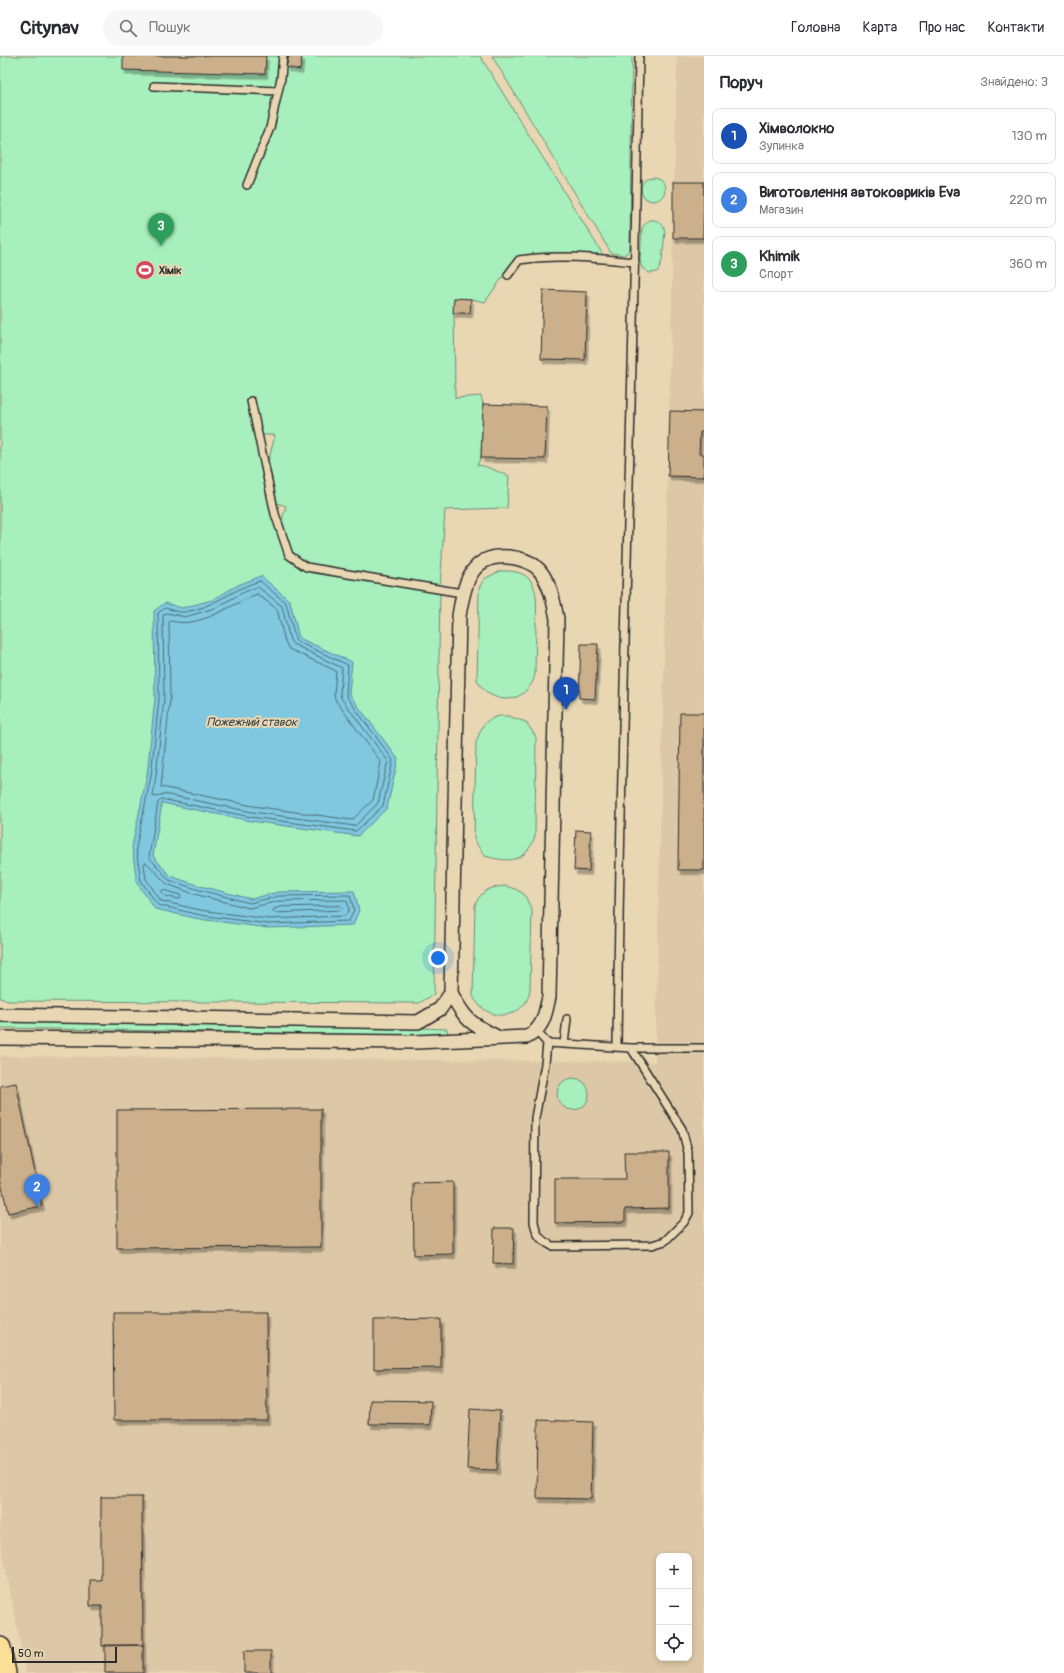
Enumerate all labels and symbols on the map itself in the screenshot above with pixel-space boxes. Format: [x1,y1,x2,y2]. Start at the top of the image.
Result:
pin: 3 [148,213,174,246]
sports icon: Хімік [134,259,156,281]
place label: Хімік [159,264,182,277]
pin: 1 [553,677,579,710]
water label: Пожежний ставок [207,715,299,730]
your location [428,948,448,968]
pin: 2 [24,1174,50,1207]
scale bar [12,1645,117,1664]

